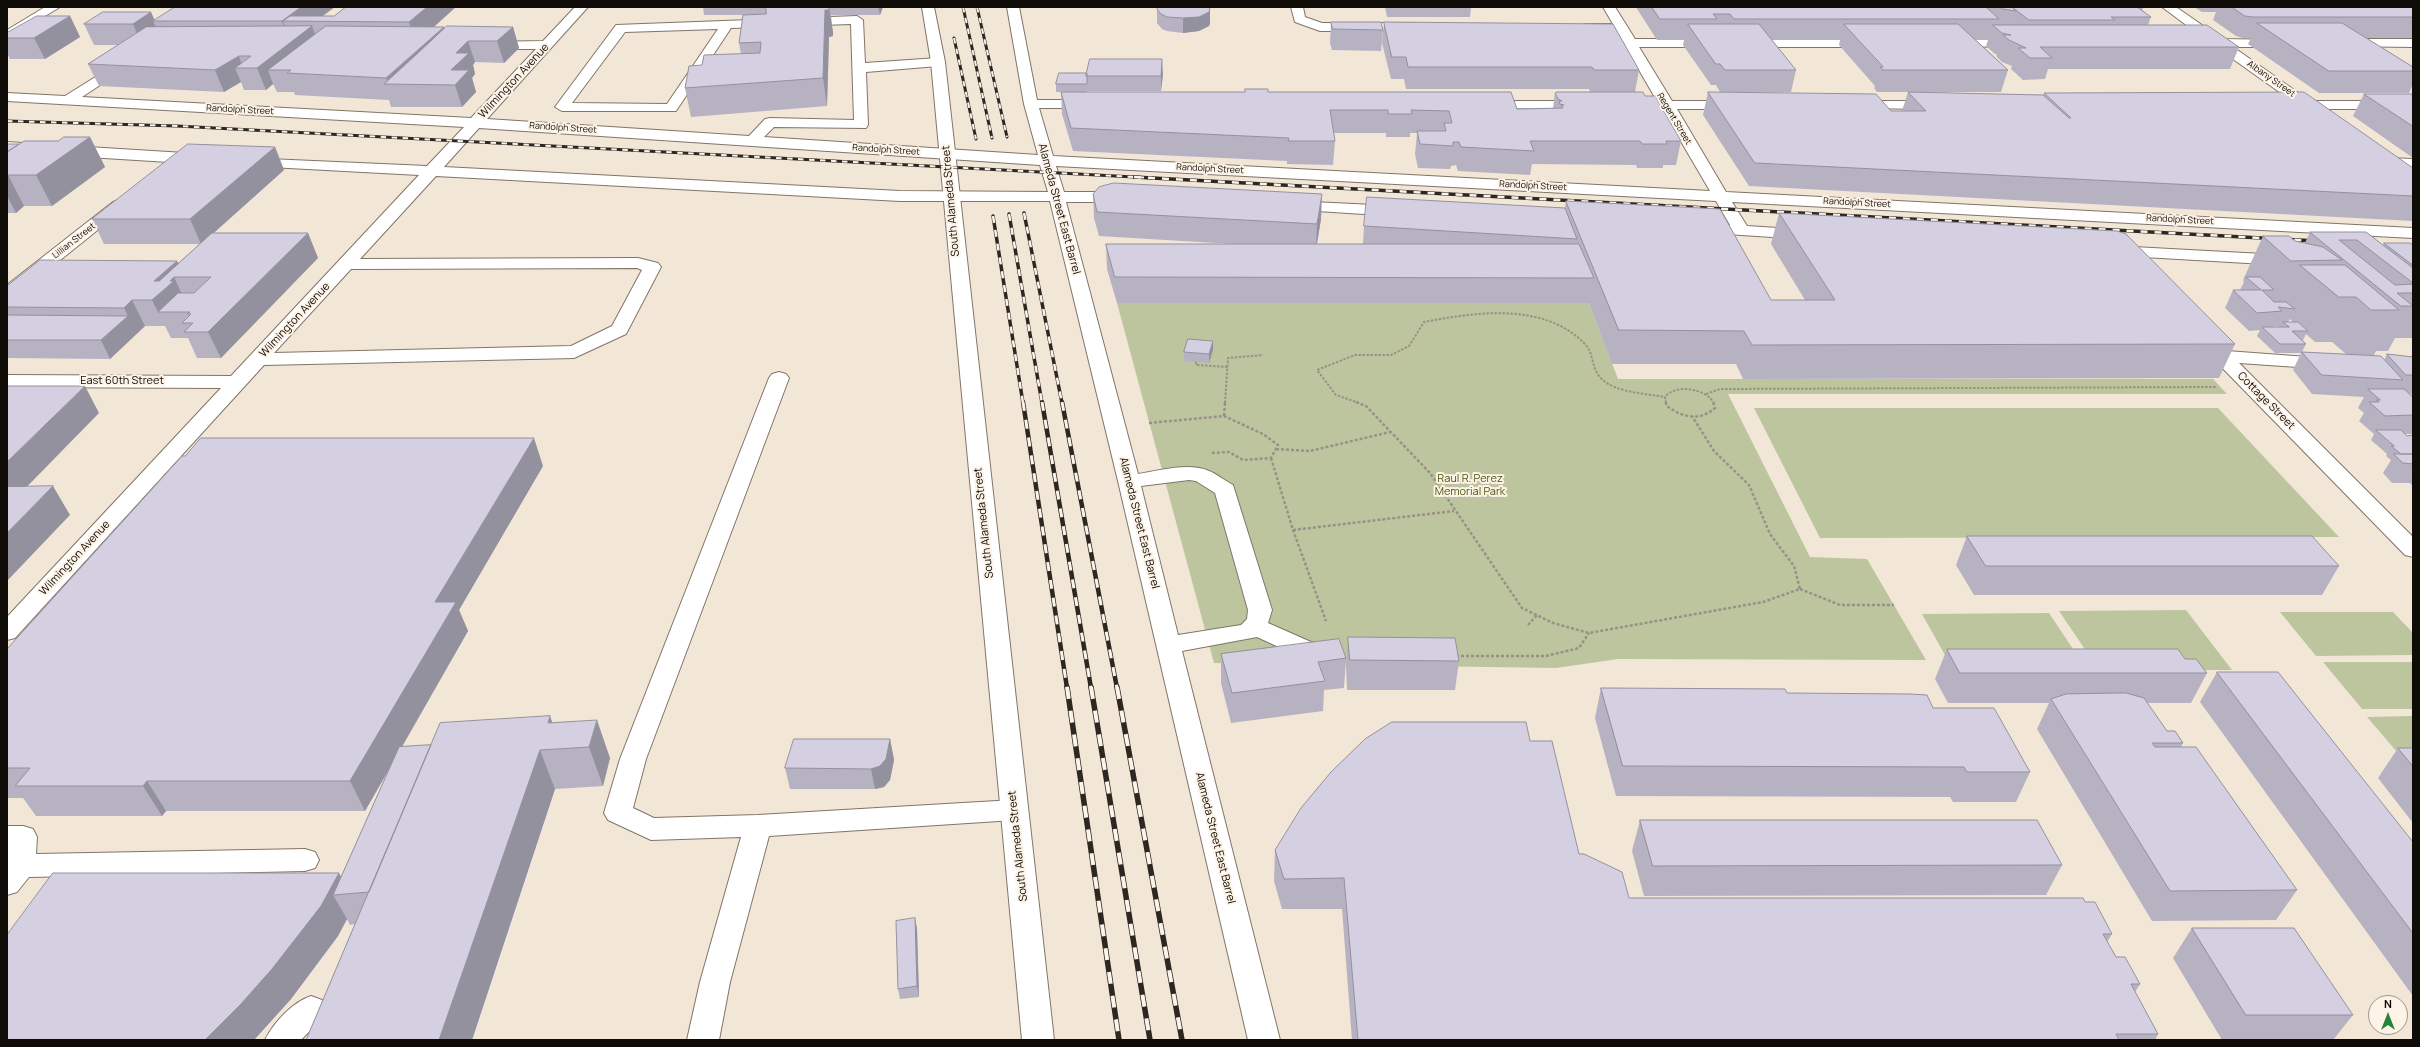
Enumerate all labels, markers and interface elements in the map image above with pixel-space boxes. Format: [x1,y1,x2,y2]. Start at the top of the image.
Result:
street label: Wilmington Avenue [476,41,552,121]
street label: Albany Street [2245,58,2297,100]
street label: Regent Street [1654,91,1694,147]
street label: Randolph Street [206,103,274,117]
street label: Randolph Street [529,120,597,136]
street label: Randolph Street [852,142,920,158]
street label: Alameda Street East Barrel [1035,142,1083,276]
street label: South Alameda Street [940,145,962,257]
street label: Randolph Street [1176,162,1244,176]
street label: Randolph Street [1499,179,1567,193]
street label: Randolph Street [1823,196,1891,210]
street label: Randolph Street [2146,213,2214,227]
street label: Lillian Street [50,221,98,261]
street label: Wilmington Avenue [257,280,333,360]
street label: Cottage Street [2234,369,2298,433]
street label: East 60th Street [80,374,164,388]
street label: Alameda Street East Barrel [1116,456,1162,590]
street label: South Alameda Street [972,467,996,579]
park label: Raul R. Perez Memorial Park [1435,472,1505,498]
street label: Wilmington Avenue [37,518,113,598]
street label: Alameda Street East Barrel [1192,771,1238,905]
street label: South Alameda Street [1006,790,1030,902]
north arrow [2368,995,2408,1035]
text: N [2384,996,2392,1011]

